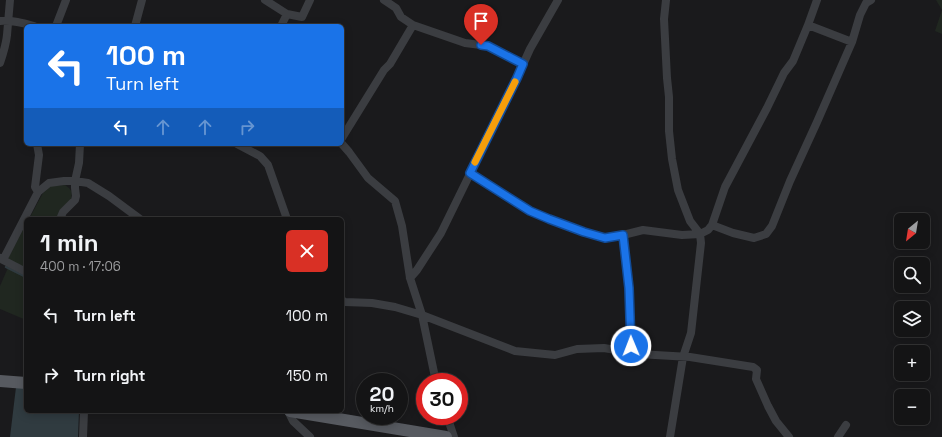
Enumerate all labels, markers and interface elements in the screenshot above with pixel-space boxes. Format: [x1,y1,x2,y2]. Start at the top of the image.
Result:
pin [464,4,498,45]
icon: arrive [470,10,492,32]
text: 100 m [106,37,186,73]
icon: left [40,40,92,92]
text: Turn left [106,72,179,95]
icon: left [110,116,132,138]
icon: ahead [152,116,174,138]
icon: ahead [194,116,216,138]
icon: right [236,116,258,138]
north arrow [894,213,930,249]
map controls [894,213,930,425]
text: 1 min [40,227,99,258]
button: close [286,230,328,272]
button: search [894,257,930,293]
text: 400 m · 17:06 [40,258,121,275]
button: layers [894,301,930,337]
icon: left [40,304,62,326]
text: Turn left [74,306,136,325]
text: 100 m [286,306,328,325]
position arrow [610,325,652,367]
button: + [894,345,930,381]
icon: right [40,364,62,386]
text: Turn right [74,366,145,385]
text: 150 m [286,366,328,385]
speed limit sign: 30 [416,373,468,425]
text: 20 [370,381,394,407]
button: − [894,389,930,425]
text: km/h [370,402,394,415]

